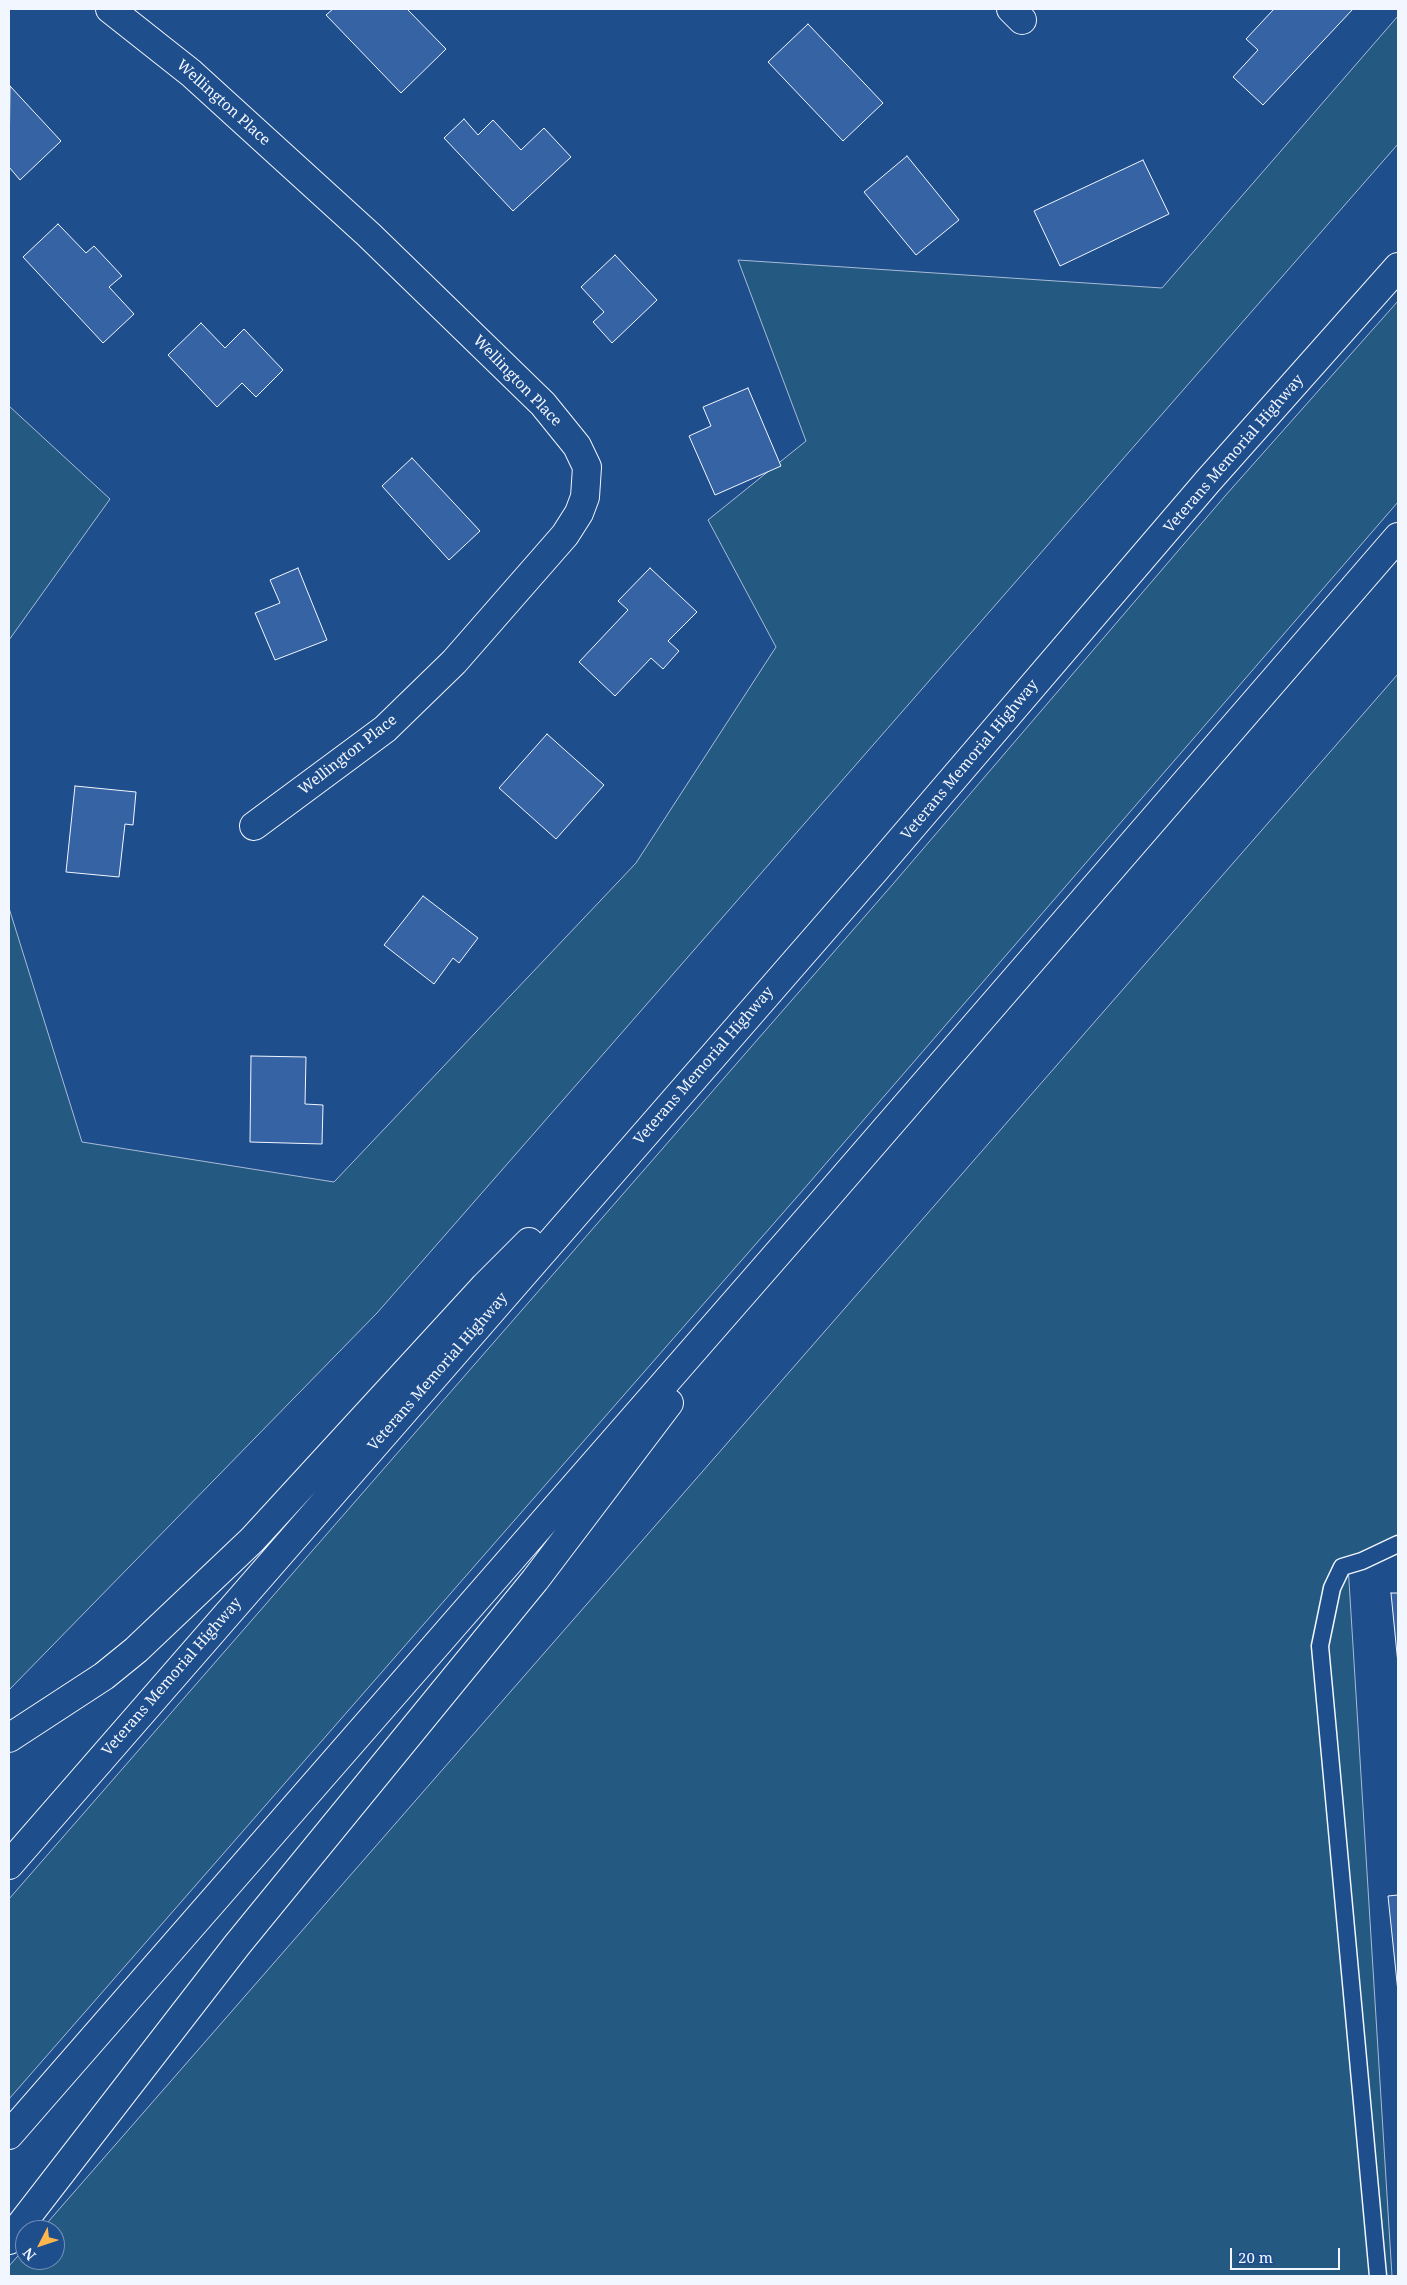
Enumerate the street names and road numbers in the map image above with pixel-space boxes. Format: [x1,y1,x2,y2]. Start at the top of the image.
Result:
street label: Wellington Place [172,56,274,150]
street label: Wellington Place [469,332,565,430]
street label: Veterans Memorial Highway [1160,371,1308,537]
street label: Veterans Memorial Highway [898,676,1042,844]
street label: Wellington Place [295,711,401,799]
street label: Veterans Memorial Highway [630,983,778,1149]
street label: Veterans Memorial Highway [364,1289,512,1455]
street label: Veterans Memorial Highway [98,1594,246,1760]

